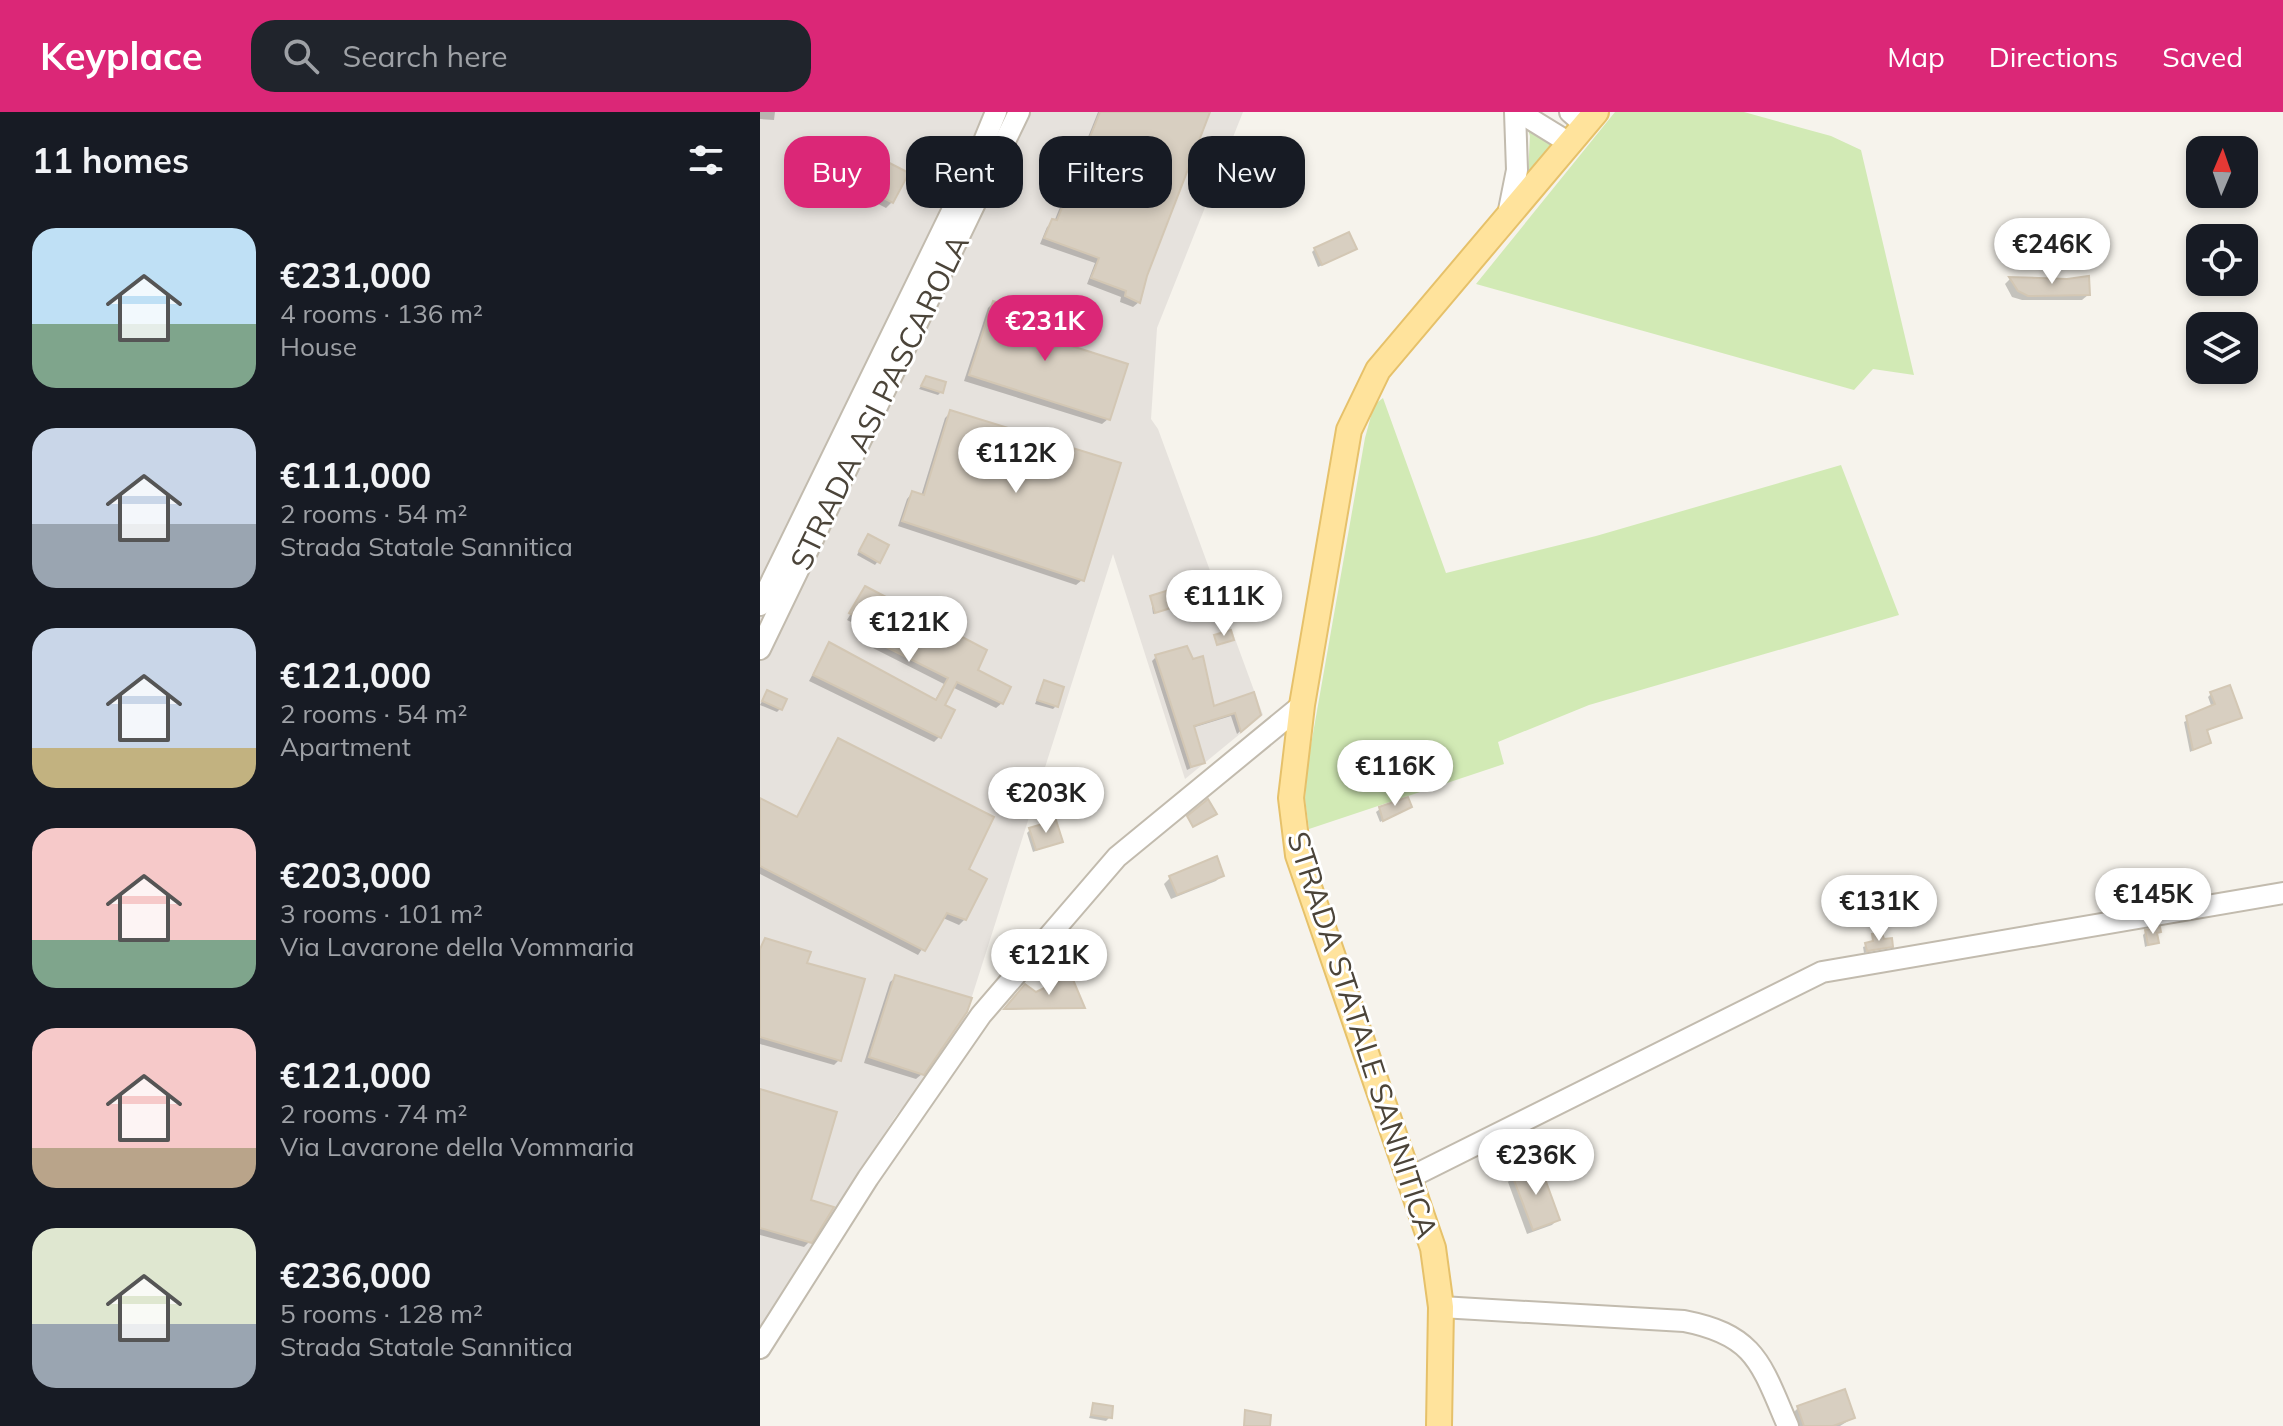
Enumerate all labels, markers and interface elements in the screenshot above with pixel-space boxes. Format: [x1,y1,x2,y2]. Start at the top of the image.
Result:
search box [251,20,811,92]
text: Keyplace [40,32,203,80]
icon: search [279,34,323,78]
text: Search here [343,37,508,75]
text: Map [1887,39,1945,74]
text: Directions [1989,39,2118,74]
text: Saved [2162,39,2243,74]
chip: Buy [784,136,890,208]
chip: Rent [906,136,1023,208]
chip: Filters [1039,136,1172,208]
chip: New [1188,136,1305,208]
north arrow [2186,136,2258,208]
map controls [2186,136,2258,384]
icon: filters [684,138,728,182]
text: 11 homes [32,139,189,182]
pin: €246K [1996,218,2108,286]
button: locate [2186,224,2258,296]
text: €246K [2012,227,2092,260]
street label: STRADA ASI PASCAROLA [781,228,977,576]
text: €231,000 [280,254,431,297]
icon: home [96,260,192,356]
pin: €231K [989,295,1101,363]
text: 4 rooms · 136 m² [280,297,483,330]
text: €231K [1005,304,1085,337]
button: layers [2186,312,2258,384]
text: House [280,330,357,363]
pin: €112K [960,427,1072,495]
text: €112K [976,436,1056,469]
text: €111,000 [280,454,431,497]
icon: home [96,460,192,556]
text: 2 rooms · 54 m² [280,497,467,530]
text: Strada Statale Sannitica [280,530,573,563]
pin: €111K [1168,570,1280,638]
text: €111K [1184,579,1264,612]
pin: €121K [853,596,965,664]
text: €121K [869,605,949,638]
text: €121,000 [280,654,431,697]
icon: home [96,660,192,756]
text: 2 rooms · 54 m² [280,697,467,730]
text: Apartment [280,730,411,763]
pin: €116K [1339,740,1451,808]
text: €116K [1355,749,1435,782]
pin: €203K [990,767,1102,835]
text: €203K [1006,776,1086,809]
street label: STRADA STATALE SANNITICA [1279,827,1447,1243]
text: €203,000 [280,854,431,897]
icon: home [96,860,192,956]
pin: €145K [2097,868,2209,936]
pin: €131K [1823,875,1935,943]
text: €145K [2113,877,2193,910]
text: €131K [1839,884,1919,917]
text: 3 rooms · 101 m² [280,897,483,930]
pin: €121K [993,929,1105,997]
text: Via Lavarone della Vommaria [280,930,634,963]
text: €121K [1009,938,1089,971]
text: €121,000 [280,1054,431,1097]
icon: home [96,1060,192,1156]
text: 2 rooms · 74 m² [280,1097,467,1130]
pin: €236K [1480,1129,1592,1197]
text: Via Lavarone della Vommaria [280,1130,634,1163]
text: €236K [1496,1138,1576,1171]
text: €236,000 [280,1254,431,1297]
icon: home [96,1260,192,1356]
text: 5 rooms · 128 m² [280,1297,483,1330]
text: Strada Statale Sannitica [280,1330,573,1363]

